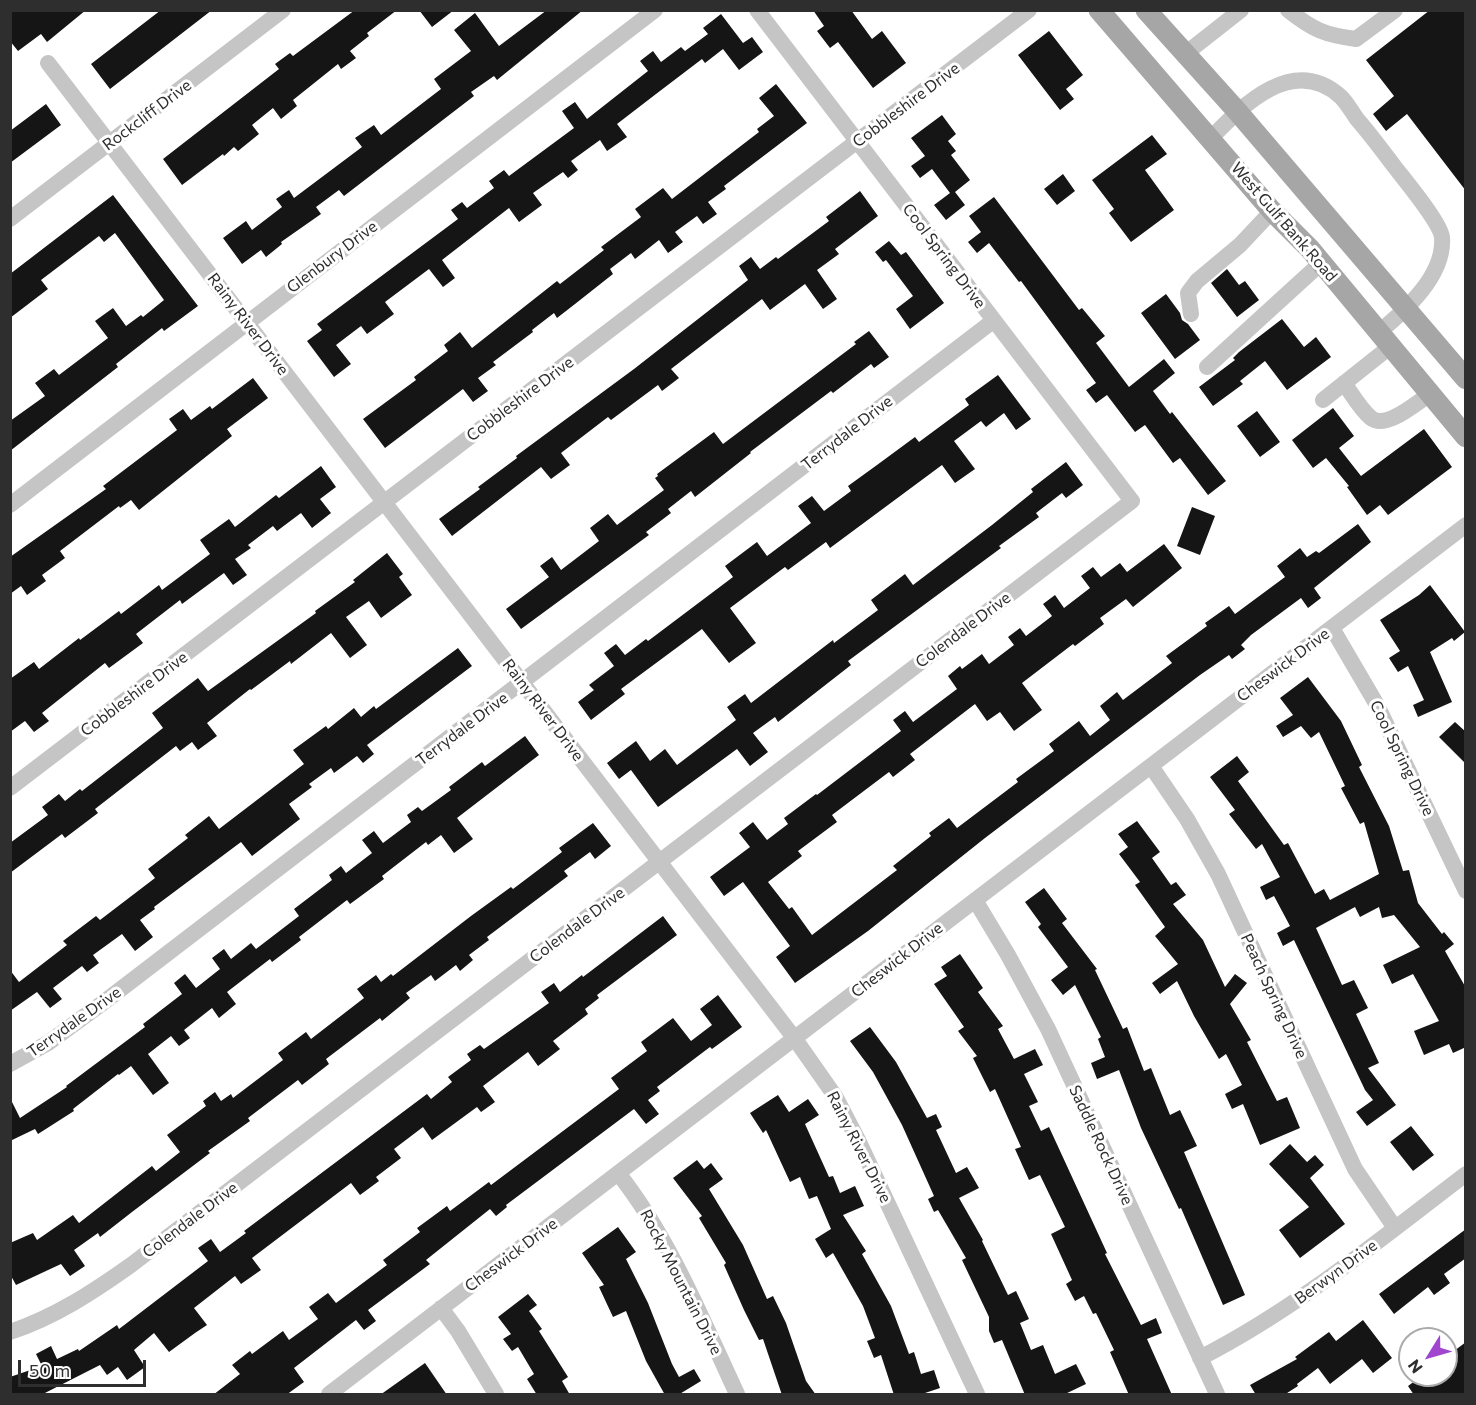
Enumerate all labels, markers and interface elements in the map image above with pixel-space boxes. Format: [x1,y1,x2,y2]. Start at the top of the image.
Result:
street label: Cobbleshire Drive [849,59,963,151]
street label: Rockcliff Drive [99,75,195,155]
street label: West Gulf Bank Road [1227,159,1341,285]
street label: Cool Spring Drive [898,200,990,312]
street label: Glenbury Drive [283,217,381,297]
street label: Rainy River Drive [203,269,293,379]
street label: Cobbleshire Drive [463,353,577,445]
street label: Terrydale Drive [798,392,896,474]
street label: Colendale Drive [912,588,1014,672]
street label: Cheswick Drive [1233,624,1333,706]
street label: Cobbleshire Drive [77,648,191,740]
street label: Rainy River Drive [498,655,588,765]
street label: Terrydale Drive [412,688,512,770]
street label: Cool Spring Drive [1366,697,1438,819]
street label: Colendale Drive [526,883,628,967]
street label: Cheswick Drive [847,918,947,1002]
street label: Peach Spring Drive [1237,930,1311,1062]
street label: Terrydale Drive [23,983,125,1061]
street label: Saddle Rock Drive [1065,1082,1137,1208]
street label: Rainy River Drive [823,1088,895,1206]
street label: Colendale Drive [139,1178,241,1262]
street label: Rocky Mountain Drive [636,1206,726,1358]
street label: Cheswick Drive [461,1214,561,1296]
street label: Berwyn Drive [1291,1236,1381,1308]
north arrow [1398,1327,1458,1387]
scale bar [21,1348,148,1386]
text: N [1404,1356,1426,1377]
text: 50 m [29,1359,70,1381]

